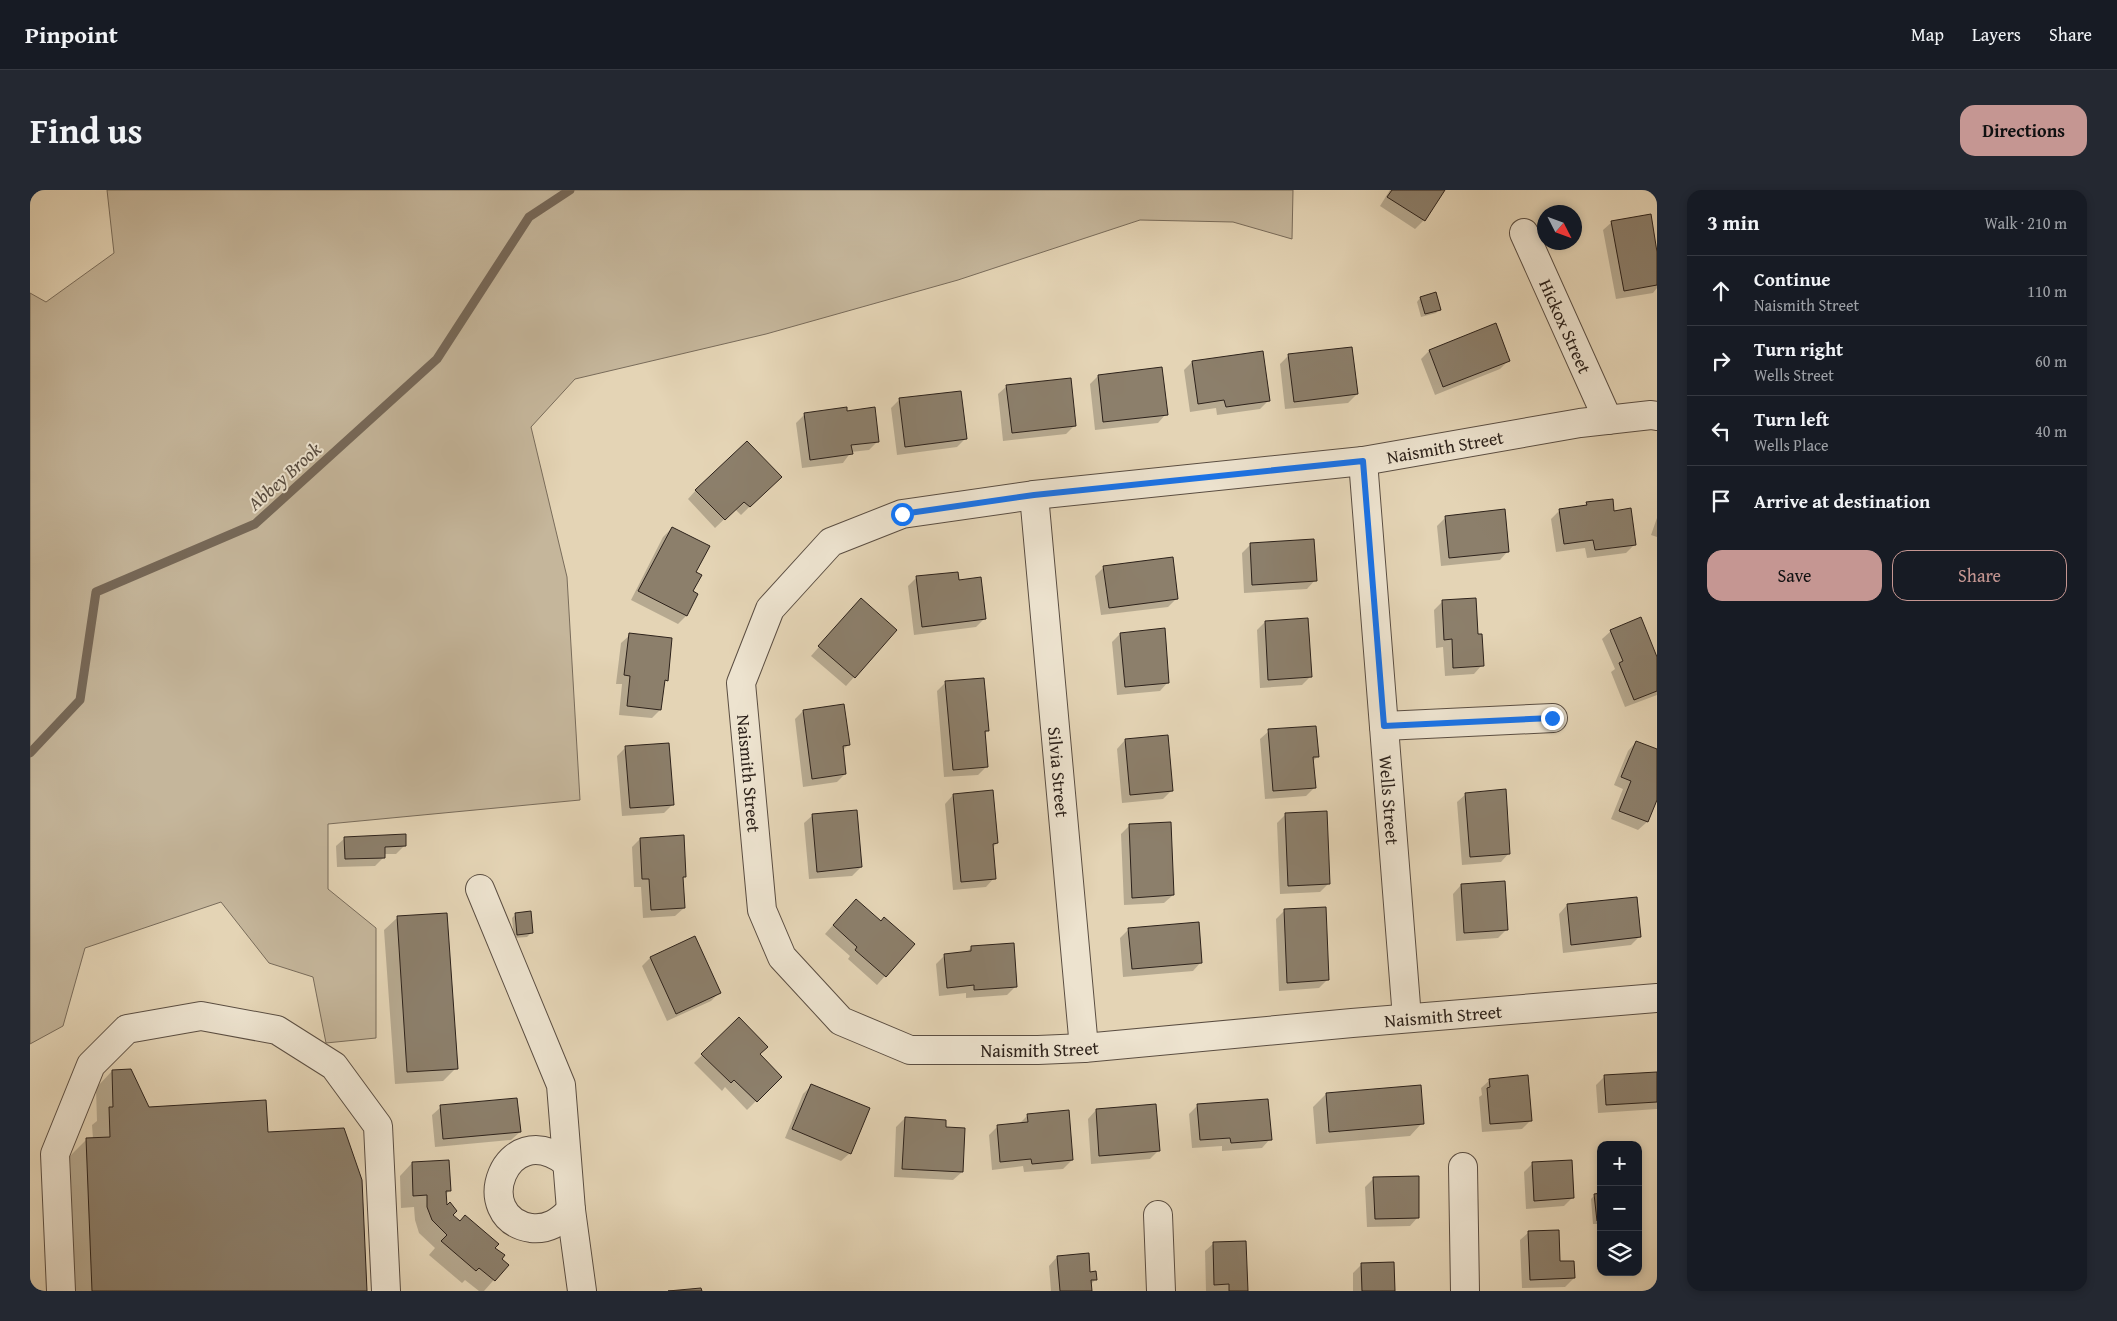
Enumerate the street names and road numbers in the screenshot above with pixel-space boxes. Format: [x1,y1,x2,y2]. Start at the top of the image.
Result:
street label: Hickox Street [1533,274,1599,378]
street label: Naismith Street [1384,423,1506,471]
street label: Naismith Street [730,713,768,834]
street label: Silvia Street [1041,725,1077,819]
street label: Wells Street [1373,754,1407,846]
street label: Naismith Street [1383,997,1504,1034]
street label: Naismith Street [981,1033,1101,1064]

